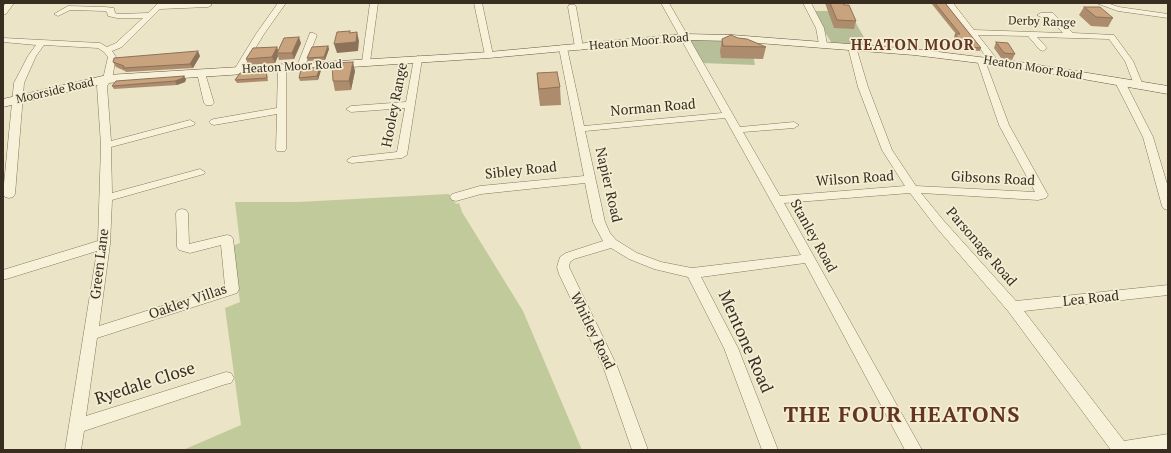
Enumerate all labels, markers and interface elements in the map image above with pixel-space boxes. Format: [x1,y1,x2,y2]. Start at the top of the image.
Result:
street label: Derby Range [1008,14,1076,30]
street label: Heaton Moor Road [589,30,689,54]
district label: HEATON MOOR [851,37,975,55]
street label: Heaton Moor Road [983,53,1083,83]
street label: Heaton Moor Road [242,57,342,77]
street label: Hooley Range [379,61,411,149]
street label: Moorside Road [15,75,95,107]
street label: Norman Road [610,96,696,120]
street label: Napier Road [591,146,625,224]
street label: Sibley Road [484,159,558,183]
street label: Wilson Road [815,168,895,190]
street label: Gibsons Road [950,168,1036,190]
street label: Stanley Road [786,197,840,275]
street label: Parsonage Road [942,204,1020,290]
street label: Green Lane [87,228,113,300]
street label: Oakley Villas [147,281,229,323]
street label: Mentone Road [713,288,777,396]
street label: Lea Road [1062,288,1120,310]
street label: Whitley Road [566,290,618,372]
street label: Ryedale Close [92,358,198,410]
district label: THE FOUR HEATONS [783,403,1021,429]

